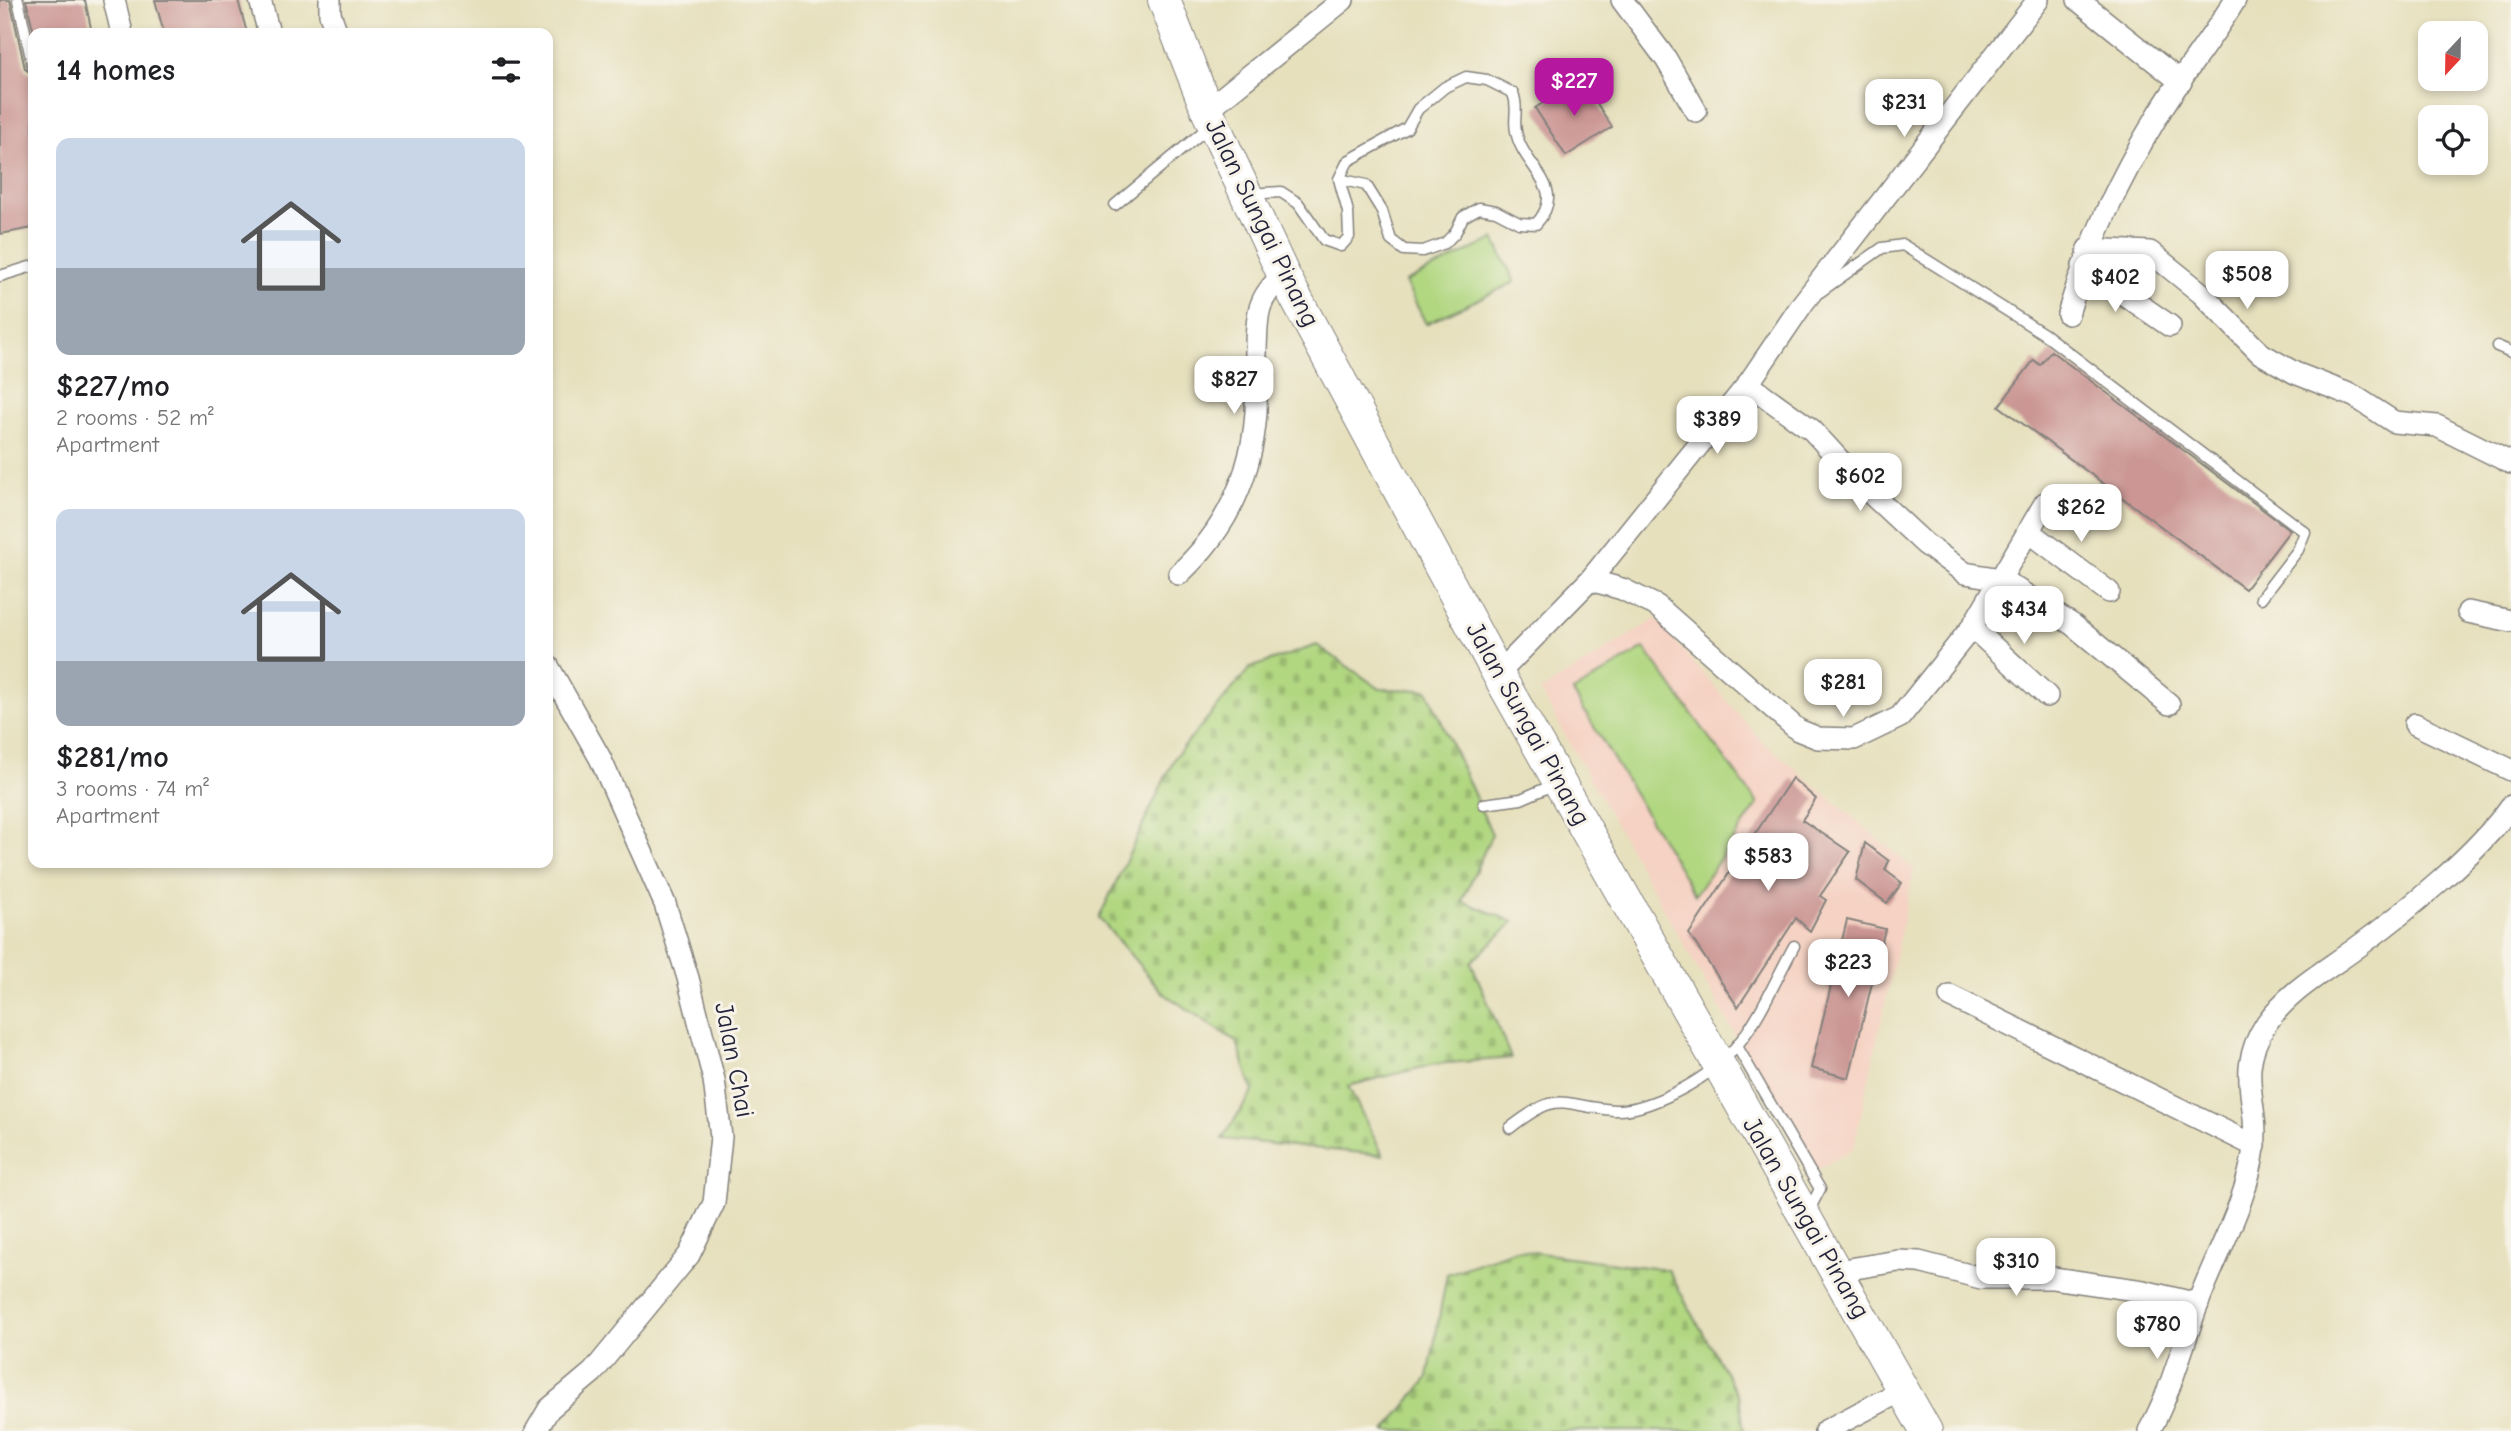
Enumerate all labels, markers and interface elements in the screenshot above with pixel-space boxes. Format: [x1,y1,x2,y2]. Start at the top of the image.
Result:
north arrow [2418,21,2488,91]
map controls [2418,21,2488,175]
icon: filters [487,51,525,89]
text: 14 homes [56,53,175,88]
pin: $227 [1533,58,1615,118]
text: $227 [1551,67,1597,94]
pin: $231 [1863,80,1945,139]
text: $231 [1881,88,1927,115]
button: locate [2418,105,2488,175]
street label: Jalan Sungai Pinang [1199,114,1325,332]
icon: home [228,183,354,309]
pin: $508 [2206,252,2288,311]
pin: $402 [2074,254,2156,314]
text: $508 [2222,260,2273,287]
text: $402 [2090,263,2140,290]
pin: $827 [1193,356,1275,416]
text: $827 [1210,365,1258,392]
text: $227/mo [56,369,170,404]
pin: $389 [1676,396,1758,456]
text: 2 rooms · 52 m² [56,404,214,431]
text: $389 [1693,405,1742,432]
text: Apartment [56,431,159,458]
pin: $602 [1819,454,1901,513]
text: $602 [1835,462,1885,489]
pin: $262 [2040,484,2122,544]
text: $262 [2057,493,2105,520]
icon: home [228,554,354,680]
pin: $434 [1983,586,2065,646]
text: $434 [2001,595,2047,622]
street label: Jalan Sungai Pinang [1460,617,1596,831]
pin: $281 [1802,660,1884,719]
text: $281 [1820,668,1866,695]
text: $281/mo [56,740,169,775]
text: 3 rooms · 74 m² [56,775,209,802]
text: Apartment [56,802,159,829]
pin: $583 [1727,834,1809,893]
text: $583 [1743,842,1793,869]
pin: $223 [1807,940,1889,999]
text: $223 [1824,948,1872,975]
street label: Jalan Chai [708,1000,760,1120]
street label: Jalan Sungai Pinang [1736,1112,1876,1324]
pin: $310 [1975,1238,2057,1298]
text: $310 [1992,1247,2040,1274]
pin: $780 [2116,1302,2198,1361]
text: $780 [2133,1310,2181,1337]

